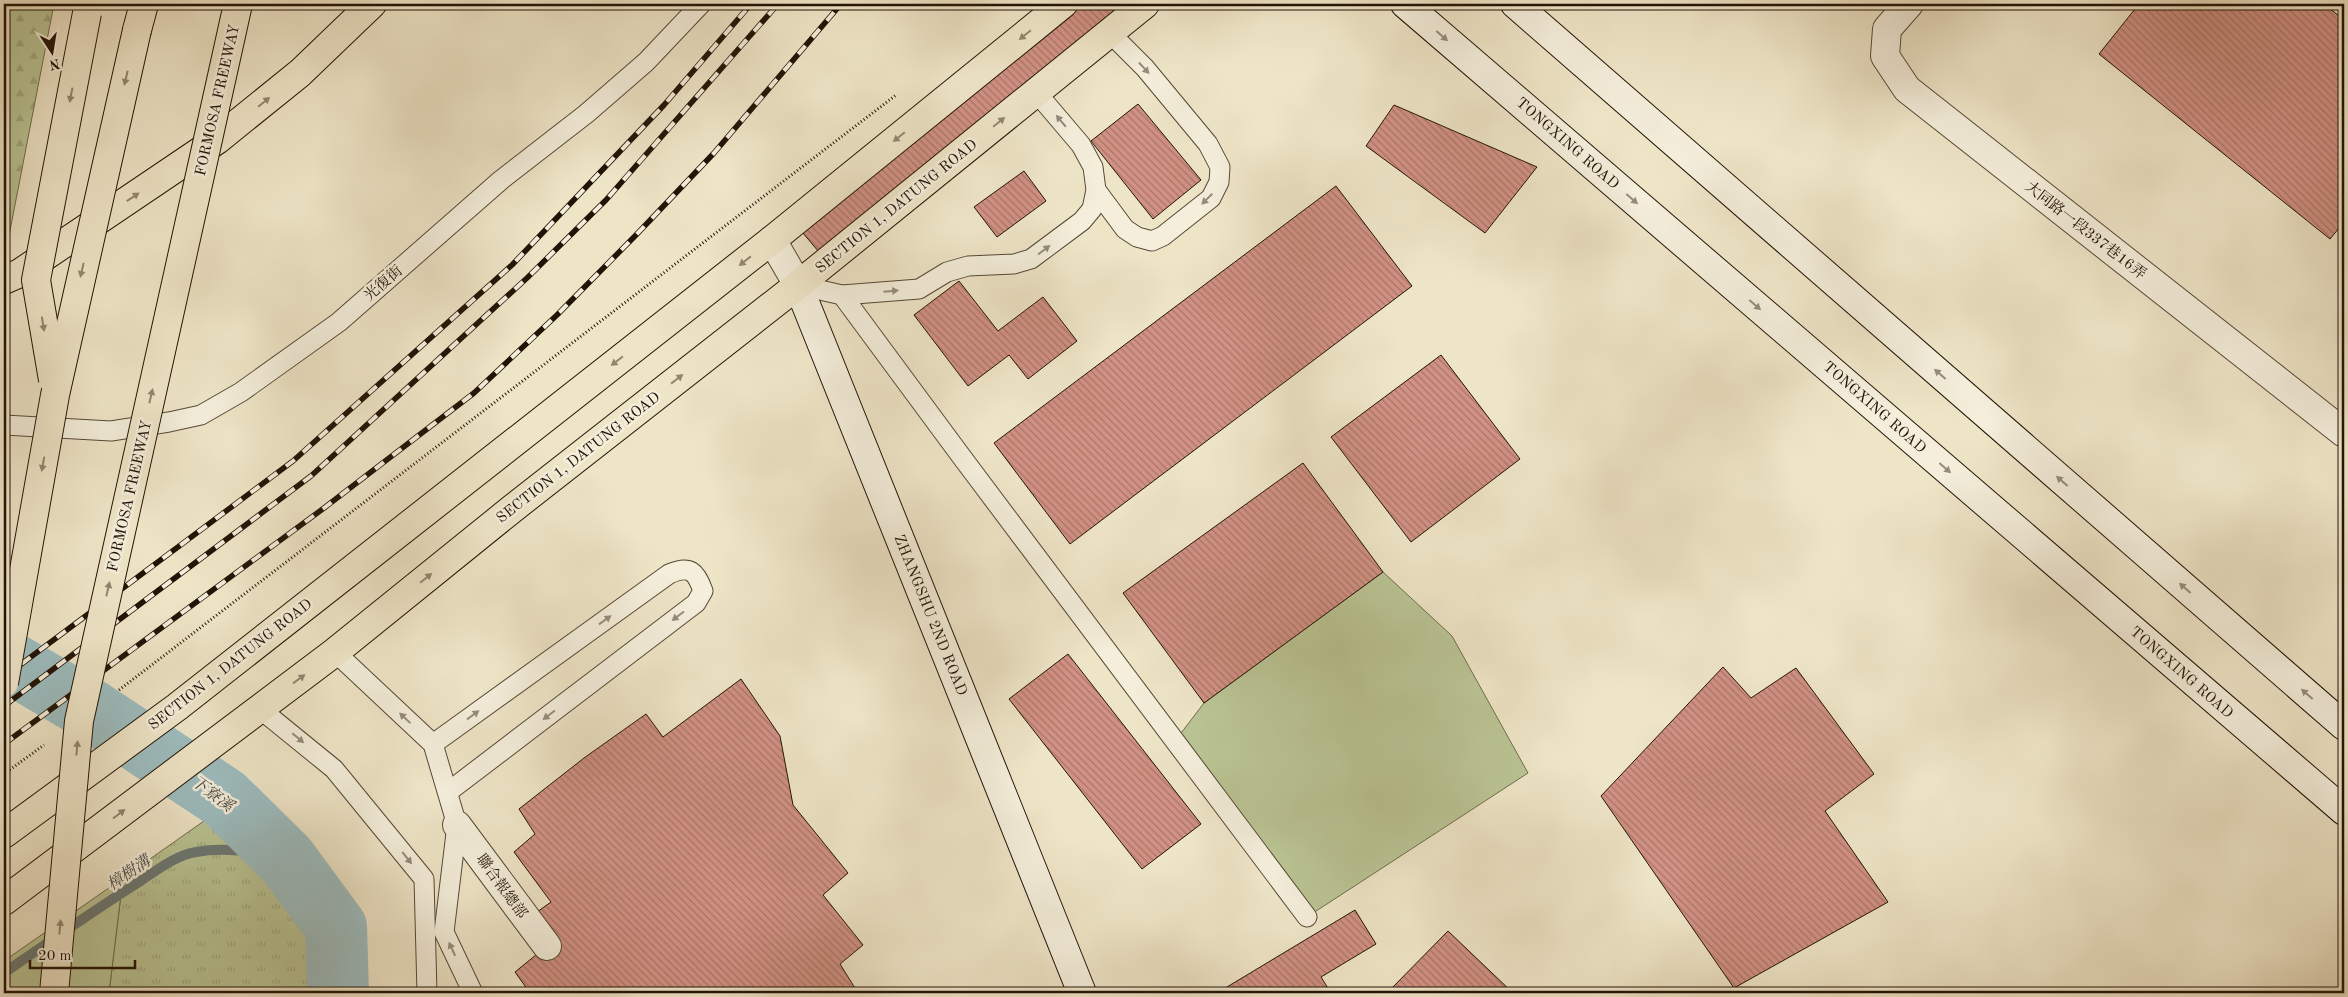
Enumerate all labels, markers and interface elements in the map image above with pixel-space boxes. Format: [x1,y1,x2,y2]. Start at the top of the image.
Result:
street label: FORMOSA FREEWAY [194,23,243,178]
north arrow [28,28,78,78]
one-way arrow [1019,29,1032,40]
one-way arrow [1436,30,1449,41]
text: N [48,56,61,72]
one-way arrow [1138,61,1150,73]
one-way arrow [122,70,130,85]
one-way arrow [67,88,75,104]
street label: TONGXING ROAD [1513,96,1621,193]
one-way arrow [257,97,270,108]
one-way arrow [1055,115,1066,128]
one-way arrow [992,116,1005,127]
one-way arrow [893,132,906,143]
street label: SECTION 1, DATUNG ROAD [813,137,981,277]
street label: 大同路一段337巷16弄 [2022,178,2149,283]
one-way arrow [126,192,139,202]
one-way arrow [1201,193,1213,205]
one-way arrow [1625,193,1638,204]
one-way arrow [1037,245,1051,255]
one-way arrow [739,256,752,267]
street label: 光復街 [361,262,406,305]
one-way arrow [78,263,86,278]
one-way arrow [883,287,899,295]
one-way arrow [1749,299,1762,310]
one-way arrow [40,316,48,332]
one-way arrow [611,356,624,367]
street label: TONGXING ROAD [1820,360,1928,457]
one-way arrow [1934,369,1946,380]
one-way arrow [670,374,683,385]
one-way arrow [147,389,155,404]
street label: SECTION 1, DATUNG ROAD [494,390,664,527]
street label: FORMOSA FREEWAY [106,419,155,574]
one-way arrow [38,456,46,472]
one-way arrow [1938,462,1951,473]
one-way arrow [2057,475,2069,487]
street label: ZHANGSHU 2ND ROAD [890,533,969,698]
one-way arrow [419,573,432,584]
one-way arrow [104,581,112,596]
one-way arrow [2179,582,2192,593]
street label: SECTION 1, DATUNG ROAD [146,597,316,734]
one-way arrow [672,611,685,622]
one-way arrow [598,615,612,625]
street label: TONGXING ROAD [2127,625,2235,722]
one-way arrow [292,674,306,684]
one-way arrow [2301,689,2314,700]
one-way arrow [466,710,480,720]
one-way arrow [542,710,556,720]
one-way arrow [400,712,412,724]
one-way arrow [291,732,304,743]
one-way arrow [73,740,81,756]
water label: 下寮溪 [188,772,239,817]
one-way arrow [112,809,126,819]
water label: 樟樹溝 [104,850,156,894]
one-way arrow [401,851,412,864]
street label: 聯合報總部 [473,851,531,922]
one-way arrow [56,919,64,935]
scale bar [30,937,135,969]
one-way arrow [448,942,456,956]
text: 20 m [38,949,72,964]

